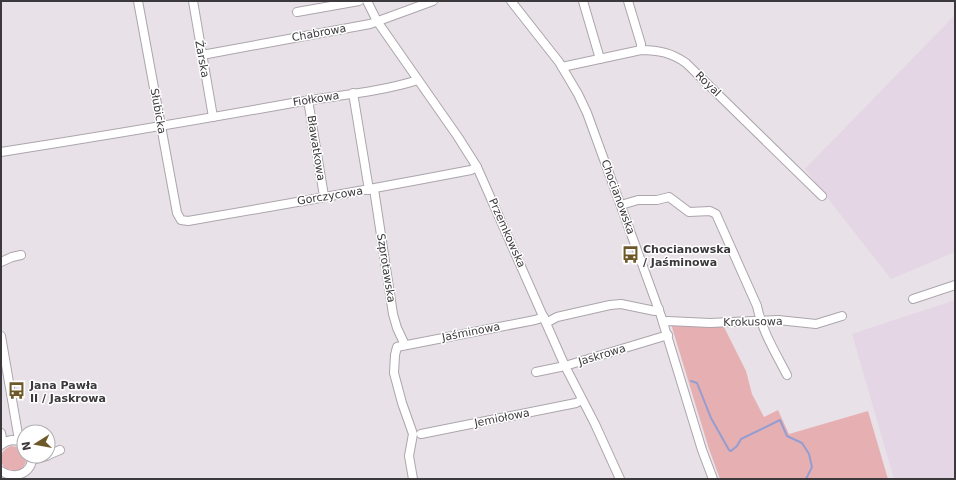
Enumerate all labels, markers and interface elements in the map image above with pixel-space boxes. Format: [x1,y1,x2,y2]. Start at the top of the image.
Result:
street label: Chabrowa [291,22,347,44]
street label: Żarska [192,39,212,79]
street label: Royal [693,69,723,99]
street label: Słubicka [148,87,168,135]
street label: Fiołkowa [292,89,340,109]
street label: Bławatkowa [304,114,328,182]
street label: Chocianowska [598,158,638,236]
street label: Gorczycowa [296,184,364,208]
street label: Przemkowska [486,196,528,270]
street label: Szprotawska [374,233,398,303]
place label: Chocianowska / Jaśminowa [643,243,731,269]
bus stop icon: Chocianowska / Jaśminowa [620,245,640,265]
street label: Krokusowa [723,315,783,329]
street label: Jaśminowa [440,320,501,344]
street label: Jaskrowa [576,342,627,369]
place label: Jana Pawła II / Jaskrowa [29,379,106,405]
bus stop icon: Jana Pawła II / Jaskrowa [7,381,27,401]
street label: Jemiołowa [472,406,531,430]
north arrow [16,424,56,464]
text: N [19,440,34,452]

